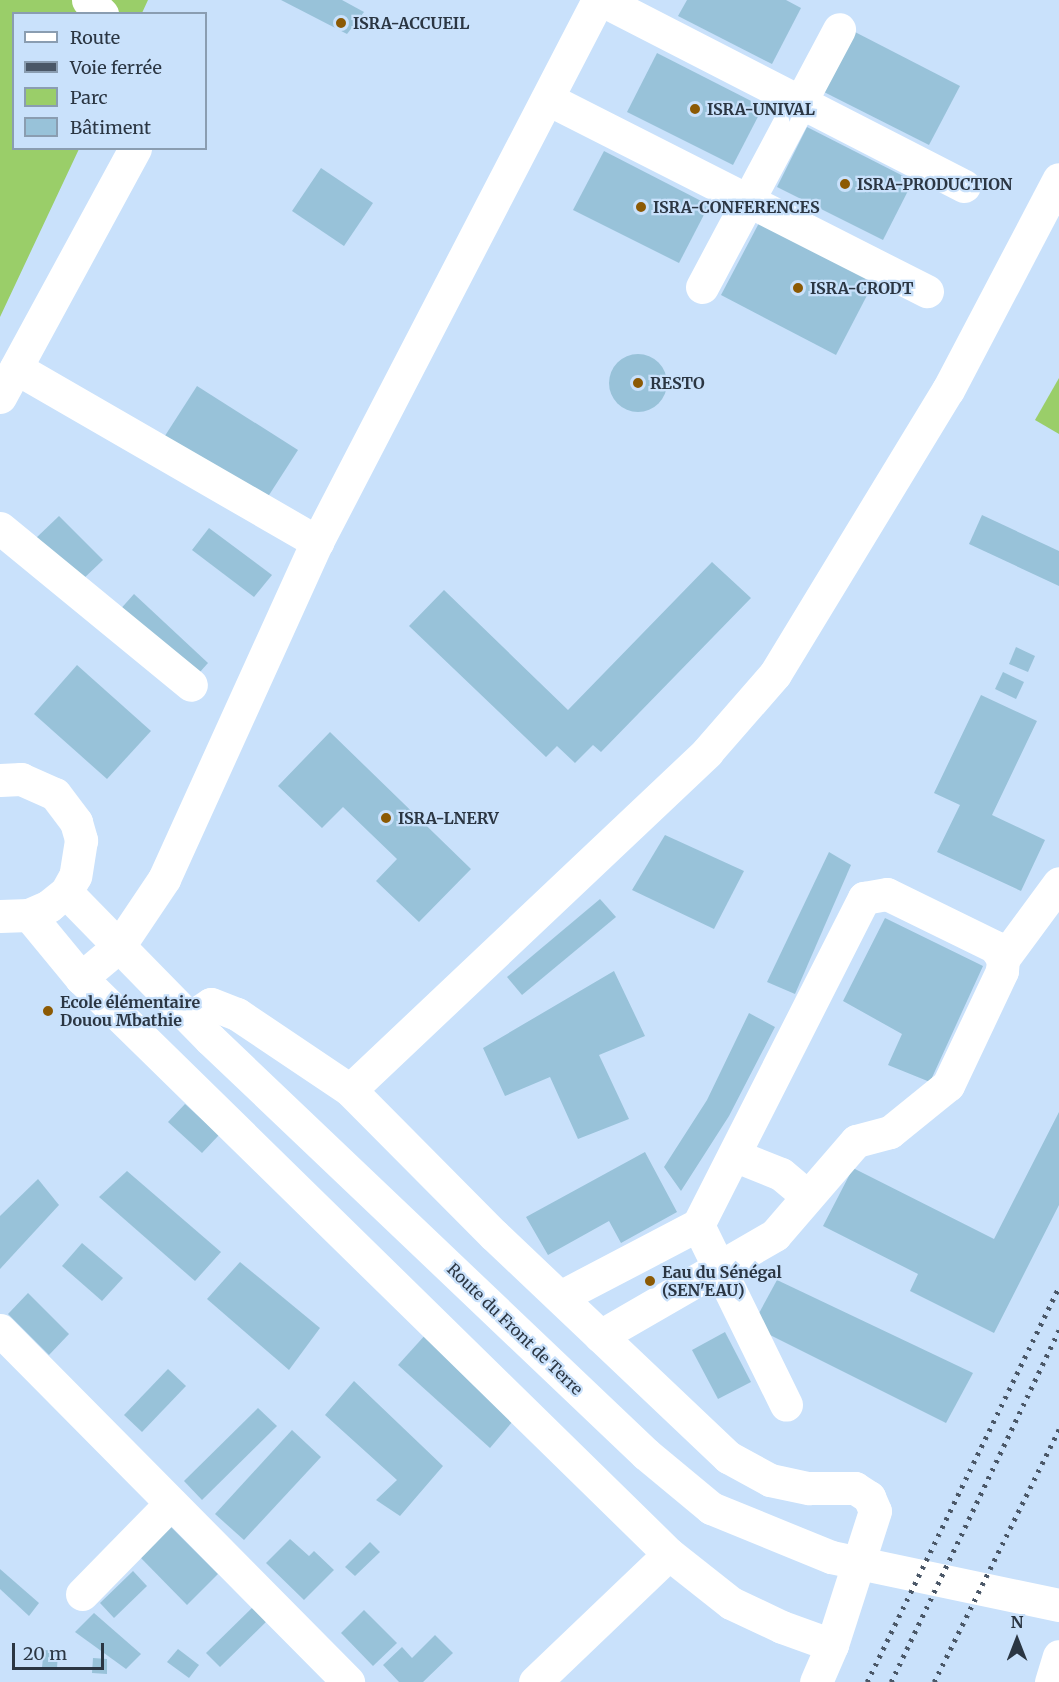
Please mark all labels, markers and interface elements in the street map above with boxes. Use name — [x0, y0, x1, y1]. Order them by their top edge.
legend — [12, 12, 207, 150]
place label: ISRA-ACCUEIL — [353, 13, 469, 33]
marker: ISRA-ACCUEIL — [334, 16, 348, 30]
text: Route — [70, 26, 120, 49]
text: Voie ferrée — [70, 56, 162, 79]
text: Parc — [70, 86, 108, 109]
place label: ISRA-UNIVAL — [707, 99, 815, 119]
marker: ISRA-UNIVAL — [688, 102, 702, 116]
text: Bâtiment — [70, 116, 151, 139]
place label: ISRA-PRODUCTION — [857, 174, 1012, 194]
marker: ISRA-PRODUCTION — [838, 177, 852, 191]
place label: ISRA-CONFERENCES — [653, 197, 820, 217]
marker: ISRA-CONFERENCES — [634, 200, 648, 214]
place label: ISRA-CRODT — [810, 278, 913, 298]
marker: ISRA-CRODT — [791, 281, 805, 295]
place label: RESTO — [650, 373, 705, 393]
marker: RESTO — [631, 376, 645, 390]
place label: ISRA-LNERV — [398, 808, 499, 828]
marker: ISRA-LNERV — [379, 811, 393, 825]
place label: Ecole élémentaire Douou Mbathie — [60, 992, 200, 1030]
marker: Ecole élémentaire Douou Mbathie — [41, 1004, 55, 1018]
street label: Route du Front de Terre — [443, 1259, 587, 1399]
place label: Eau du Sénégal (SEN'EAU) — [662, 1262, 782, 1300]
marker: Eau du Sénégal (SEN'EAU) — [643, 1274, 657, 1288]
north arrow — [987, 1610, 1047, 1670]
text: N — [1011, 1612, 1023, 1632]
scale bar — [15, 1631, 106, 1669]
text: 20 m — [23, 1642, 67, 1665]

